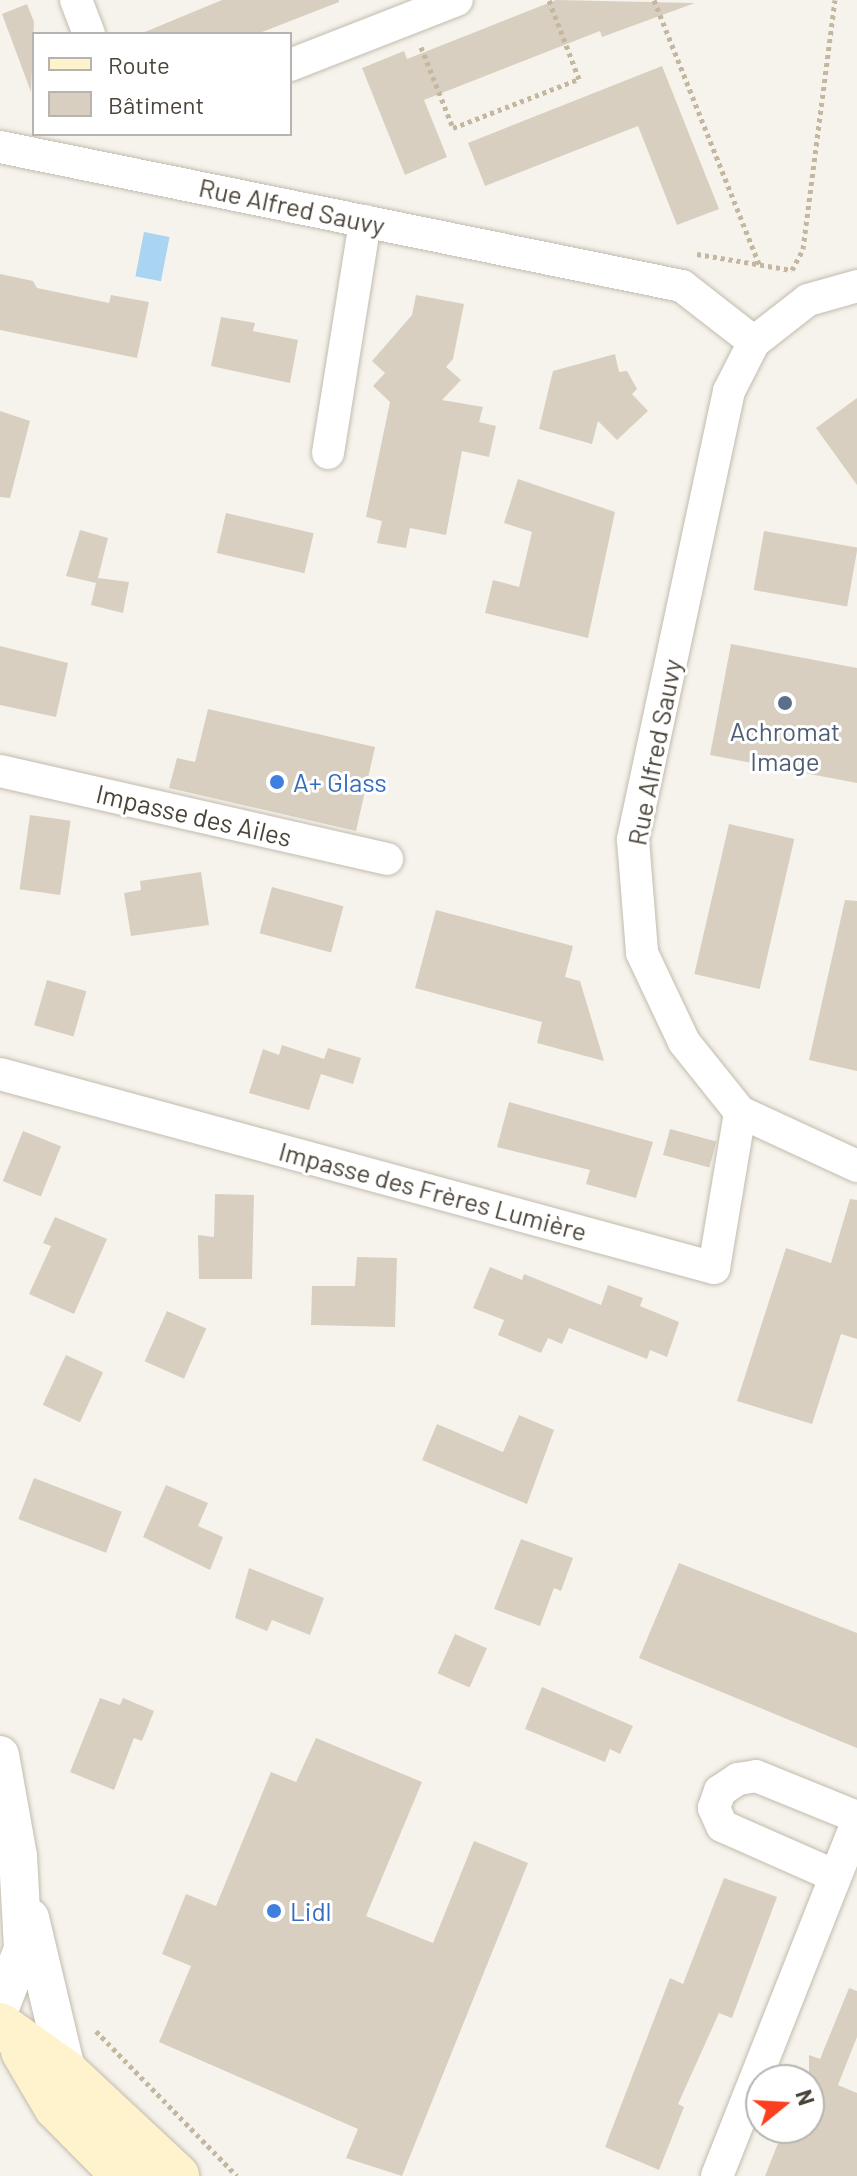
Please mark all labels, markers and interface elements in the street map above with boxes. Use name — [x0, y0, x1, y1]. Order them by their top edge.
legend — [32, 32, 292, 136]
text: Route — [108, 50, 170, 79]
text: Bâtiment — [108, 90, 204, 119]
street label: Rue Alfred Sauvy — [196, 171, 388, 241]
street label: Rue Alfred Sauvy — [621, 656, 687, 848]
marker: Achromat Image — [776, 694, 794, 712]
place label: Achromat Image — [730, 715, 840, 776]
place label: A+ Glass — [293, 766, 387, 798]
marker: A+ Glass — [268, 773, 286, 791]
street label: Impasse des Ailes — [93, 777, 295, 853]
street label: Impasse des Frères Lumière — [276, 1135, 590, 1247]
place label: Lidl — [290, 1895, 332, 1927]
marker: Lidl — [265, 1902, 283, 1920]
north arrow — [745, 2064, 825, 2144]
text: N — [791, 2086, 821, 2108]

